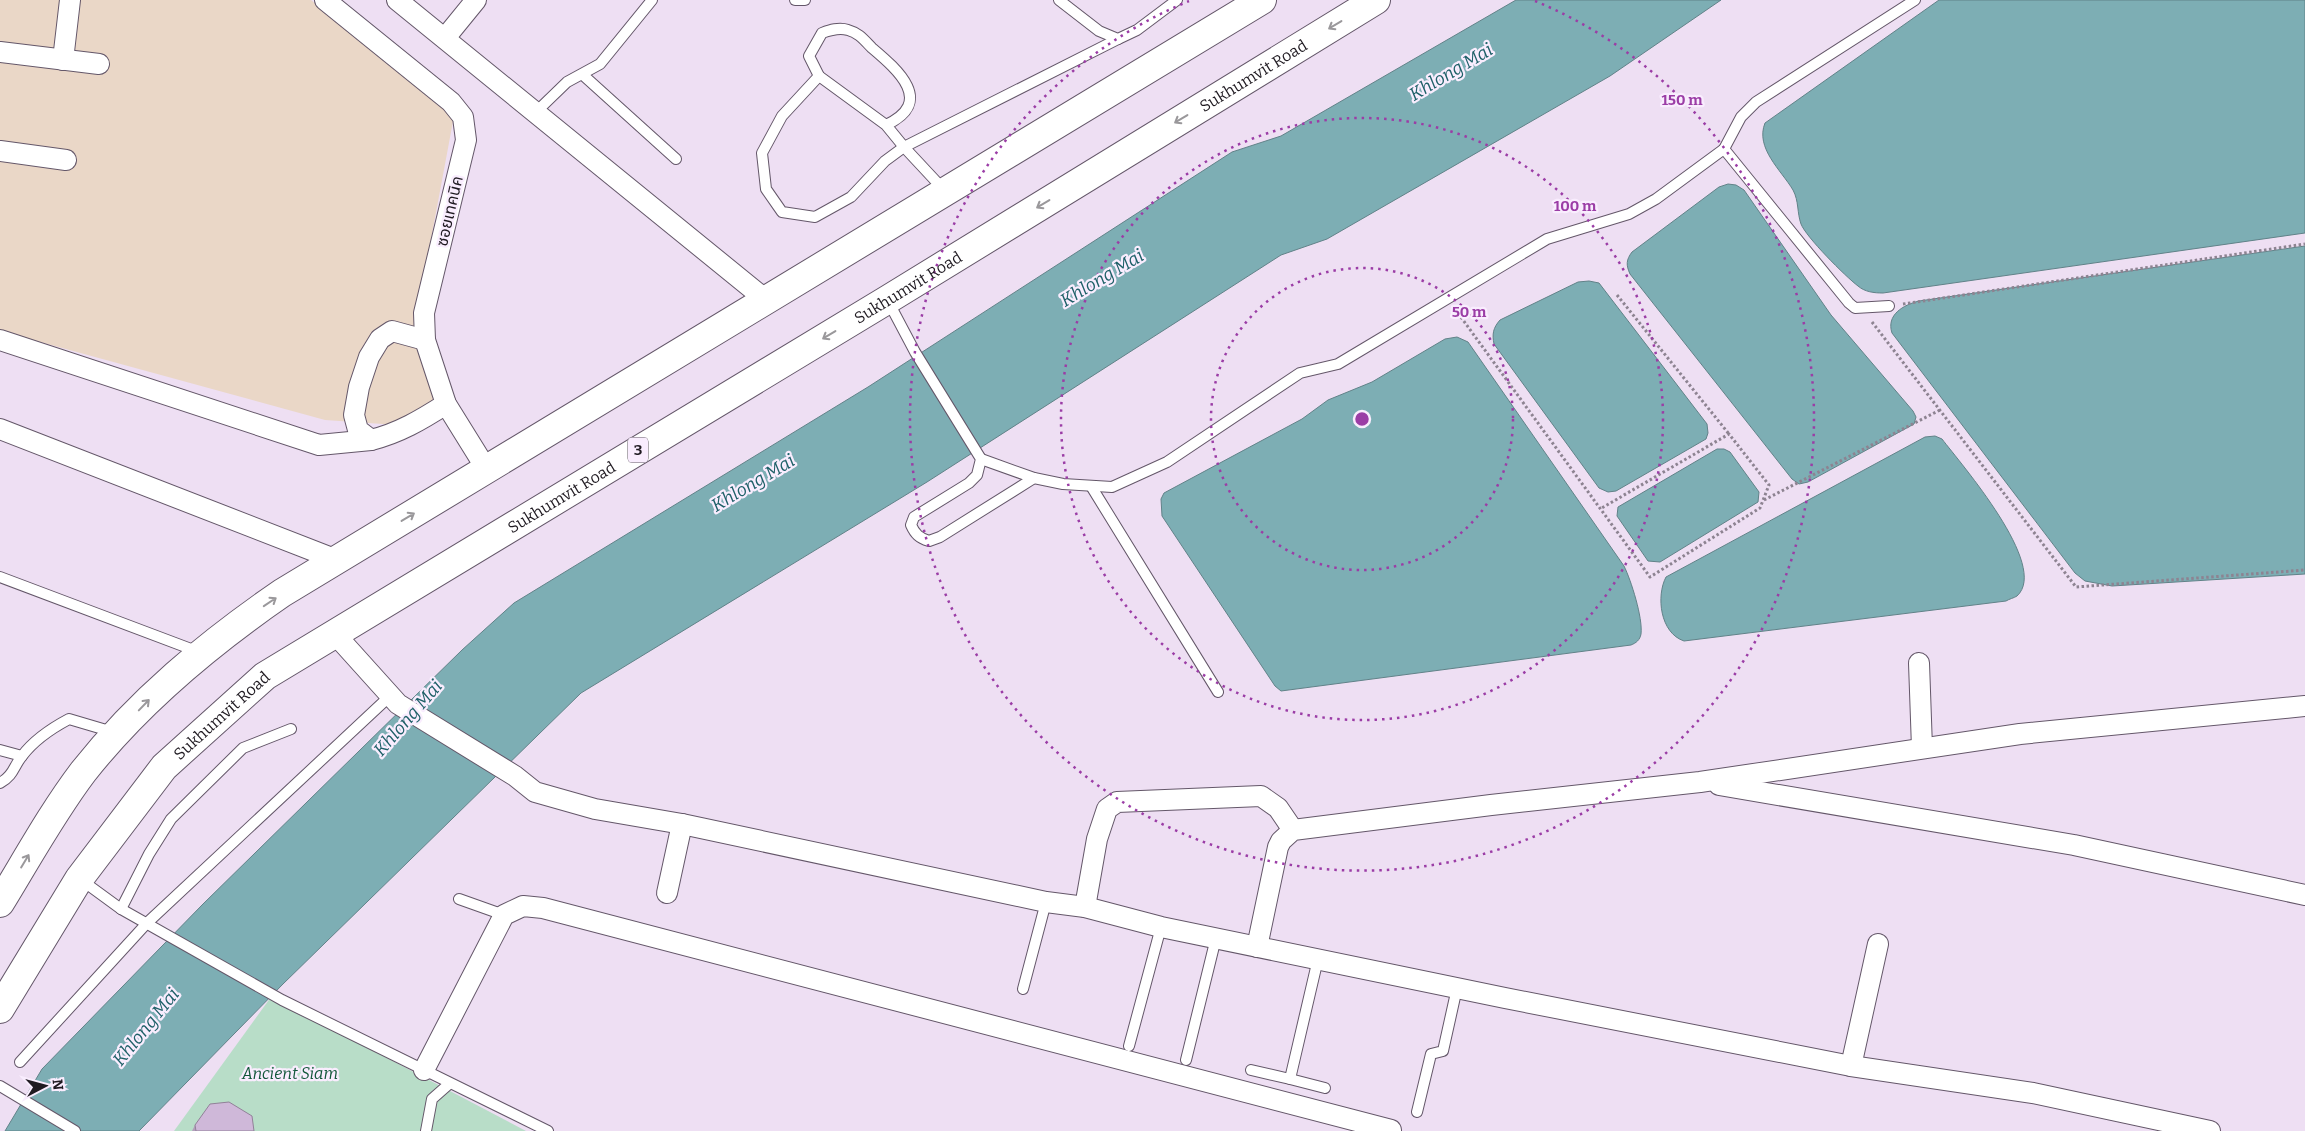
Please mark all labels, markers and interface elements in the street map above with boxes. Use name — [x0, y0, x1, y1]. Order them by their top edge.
one-way arrow — [1328, 21, 1342, 31]
street label: Sukhumvit Road — [1196, 35, 1311, 116]
water label: Khlong Mai — [1405, 38, 1497, 106]
text: 150 m — [1661, 91, 1703, 109]
one-way arrow — [1175, 115, 1189, 125]
street label: ซอยเทคนิค — [432, 174, 467, 248]
text: 100 m — [1554, 197, 1597, 215]
one-way arrow — [1036, 200, 1050, 210]
water label: Khlong Mai — [1056, 244, 1148, 312]
street label: Sukhumvit Road — [851, 247, 966, 328]
text: 50 m — [1452, 303, 1487, 321]
one-way arrow — [823, 330, 837, 340]
centre of rings — [1353, 410, 1371, 428]
road number: 3 — [628, 438, 648, 462]
water label: Khlong Mai — [707, 449, 799, 517]
street label: Sukhumvit Road — [504, 457, 619, 537]
one-way arrow — [401, 512, 415, 522]
one-way arrow — [262, 597, 276, 607]
street label: Sukhumvit Road — [170, 667, 274, 764]
water label: Khlong Mai — [369, 676, 447, 760]
one-way arrow — [138, 698, 150, 711]
one-way arrow — [21, 855, 31, 869]
water label: Khlong Mai — [108, 984, 184, 1070]
north arrow — [20, 1061, 70, 1111]
park label: Ancient Siam — [241, 1064, 338, 1083]
text: N — [48, 1078, 66, 1091]

